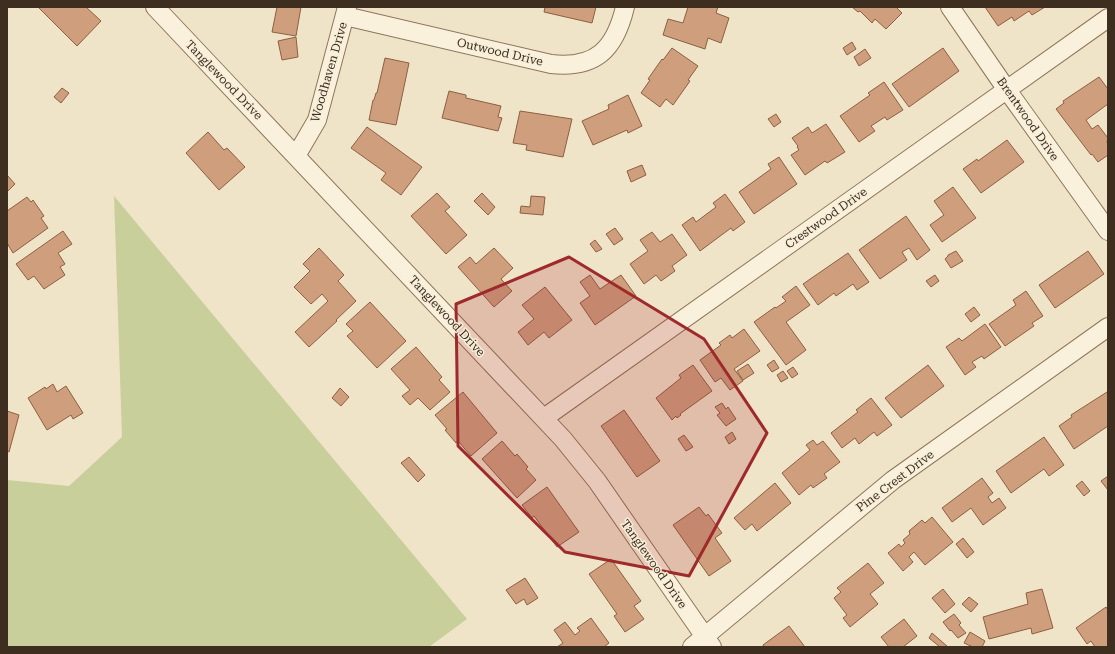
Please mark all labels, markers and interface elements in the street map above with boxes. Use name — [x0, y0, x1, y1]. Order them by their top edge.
street label: Woodhaven Drive — [308, 20, 350, 124]
street label: Outwood Drive — [456, 35, 545, 69]
street label: Tanglewood Drive — [183, 37, 266, 123]
street label: Brentwood Drive — [994, 75, 1062, 164]
street label: Crestwood Drive — [782, 184, 870, 252]
street label: Tanglewood Drive — [406, 273, 488, 359]
street label: Pine Crest Drive — [853, 447, 937, 515]
street label: Tanglewood Drive — [618, 517, 690, 611]

